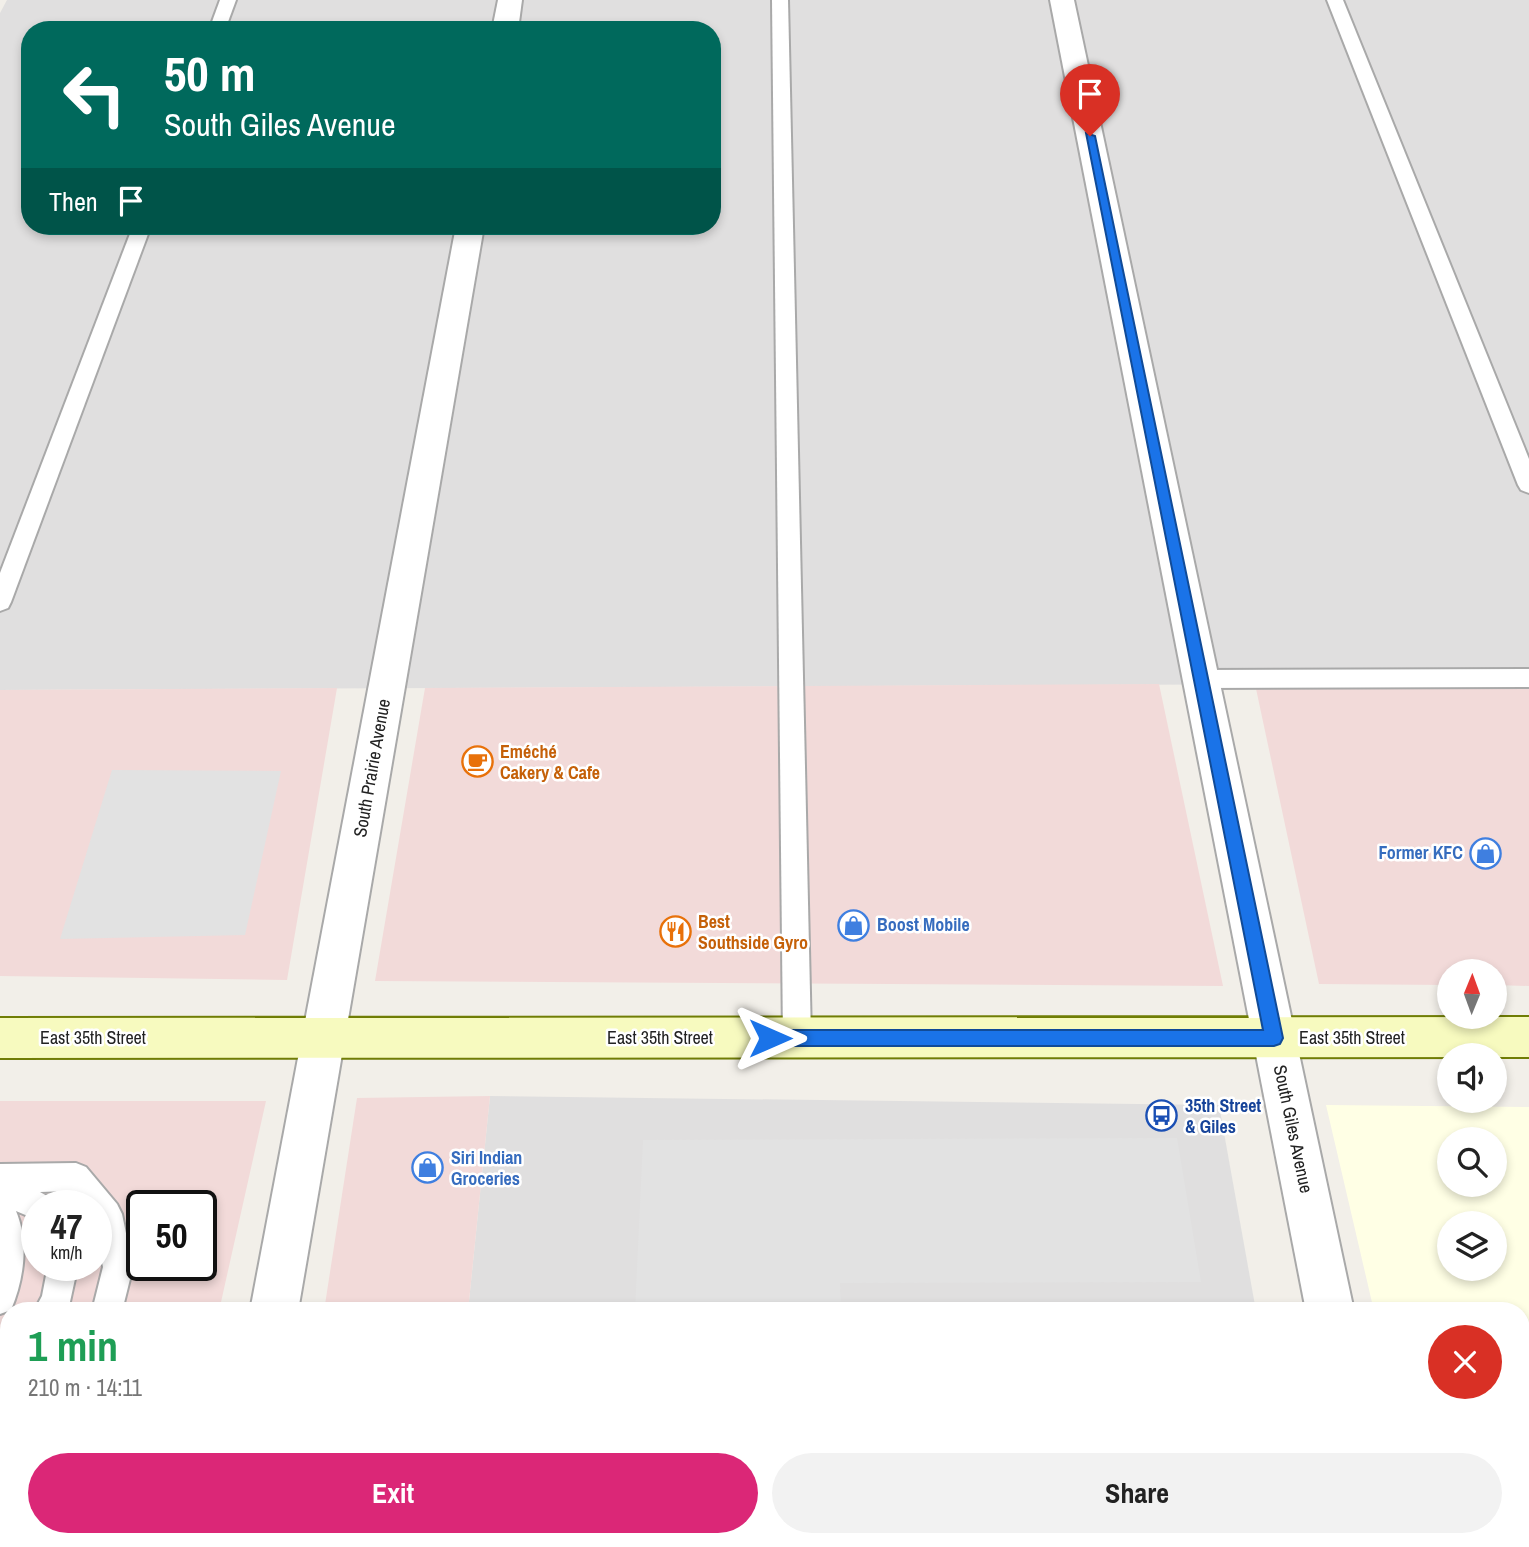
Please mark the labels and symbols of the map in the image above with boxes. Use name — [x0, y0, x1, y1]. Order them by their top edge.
pin — [1060, 64, 1120, 136]
street label: South Prairie Avenue — [347, 697, 396, 839]
place label: Eméché Cakery & Cafe — [500, 739, 600, 785]
cafe icon: Eméché Cakery & Cafe — [460, 745, 494, 779]
shop icon: Former KFC — [1469, 836, 1503, 870]
place label: Former KFC — [1378, 840, 1463, 865]
shop icon: Boost Mobile — [837, 908, 871, 942]
place label: Best Southside Gyro — [698, 909, 808, 955]
place label: Boost Mobile — [877, 912, 970, 937]
restaurant icon: Best Southside Gyro — [658, 915, 692, 949]
north arrow — [1437, 959, 1507, 1029]
position arrow — [733, 1001, 807, 1075]
street label: East 35th Street — [40, 1025, 146, 1050]
street label: East 35th Street — [607, 1025, 713, 1050]
street label: East 35th Street — [1299, 1025, 1405, 1050]
street label: South Giles Avenue — [1268, 1063, 1319, 1195]
place label: 35th Street & Giles — [1185, 1093, 1261, 1139]
bus stop icon: 35th Street & Giles — [1145, 1099, 1179, 1133]
place label: Siri Indian Groceries — [451, 1145, 522, 1191]
shop icon: Siri Indian Groceries — [411, 1151, 445, 1185]
speed limit sign: 50 — [126, 1190, 217, 1281]

